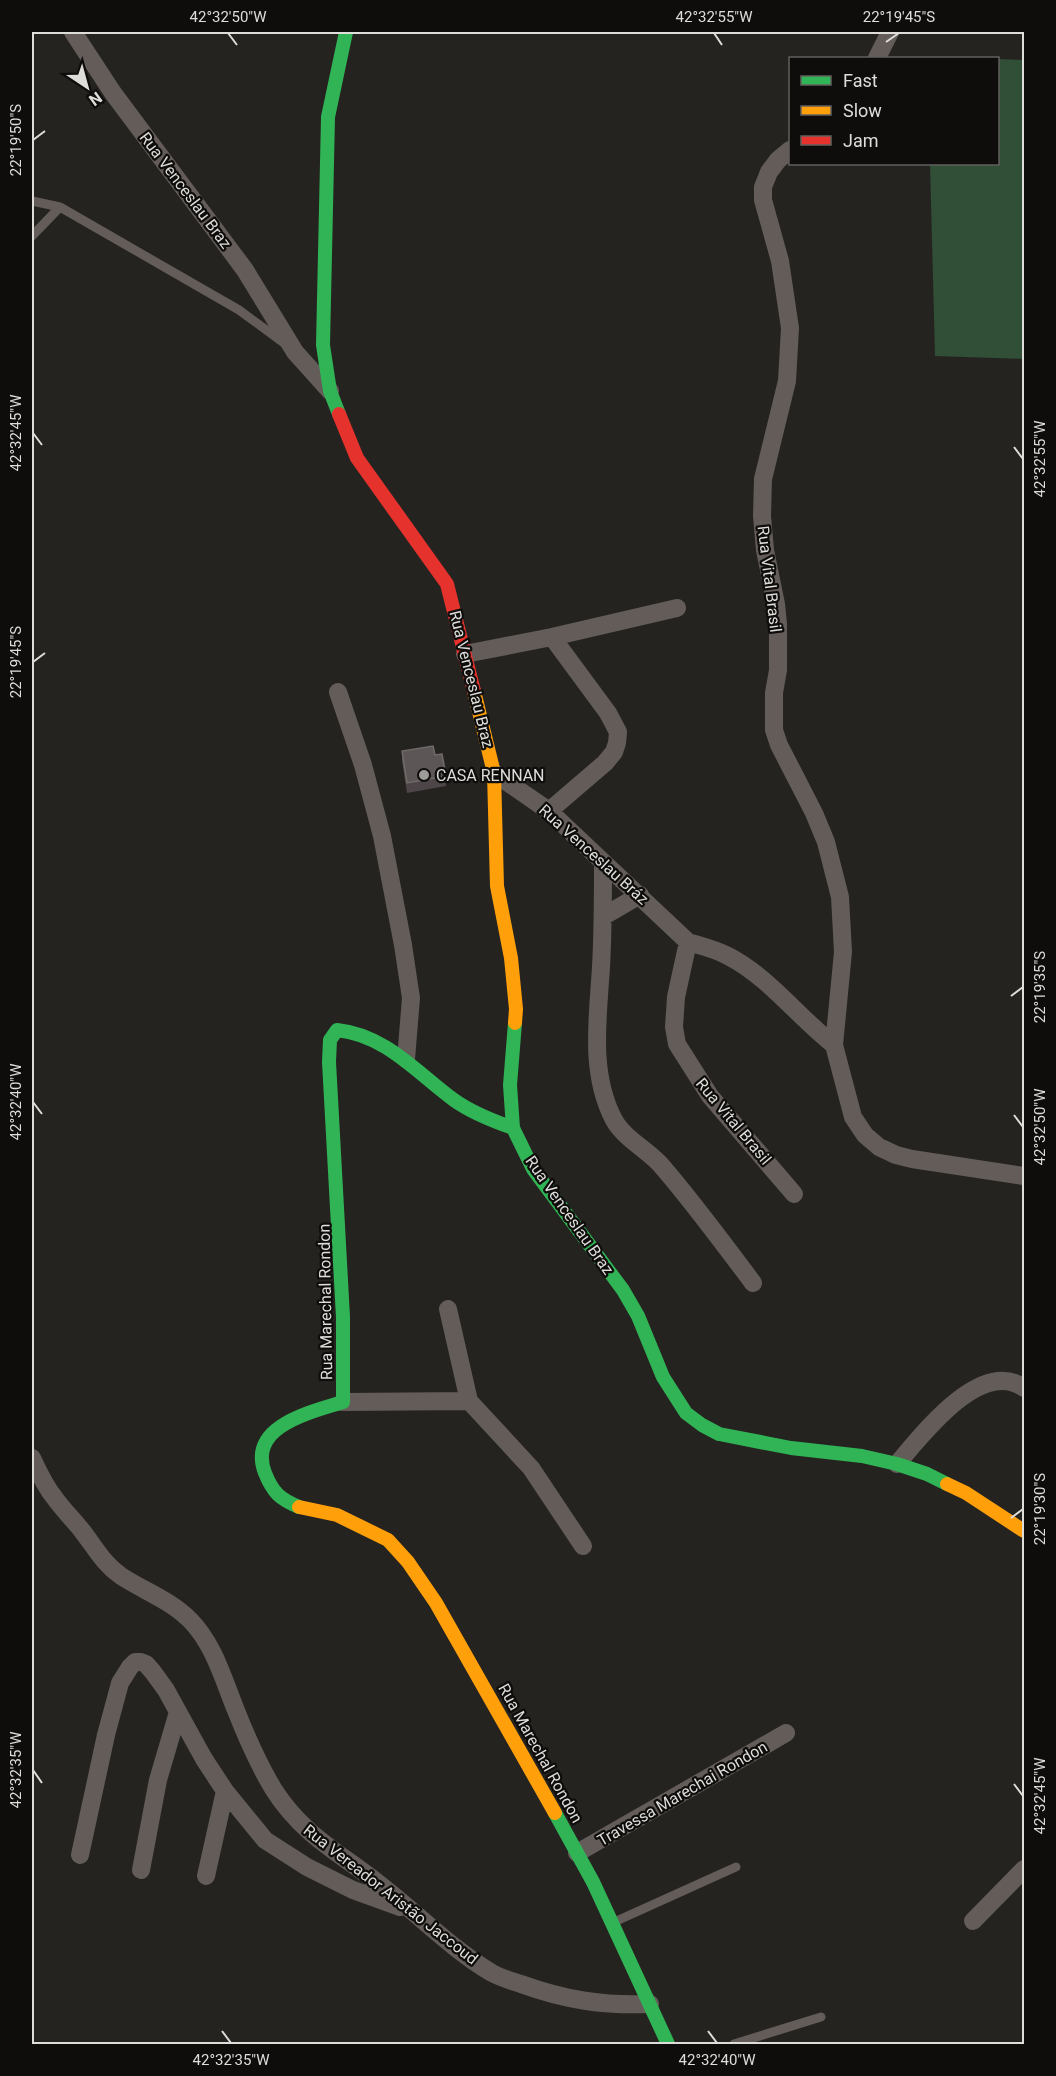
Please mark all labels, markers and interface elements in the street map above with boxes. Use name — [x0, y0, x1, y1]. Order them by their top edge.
text: 42°32'50"W — [190, 8, 266, 26]
text: 42°32'55"W — [676, 8, 752, 26]
text: 22°19'45"S — [863, 8, 935, 26]
north arrow — [57, 57, 117, 117]
legend — [789, 57, 999, 165]
text: Fast — [843, 70, 878, 91]
text: N — [85, 88, 106, 110]
text: Slow — [843, 100, 882, 121]
text: 22°19'50"S — [7, 104, 25, 176]
street label: Rua Venceslau Braz — [136, 128, 236, 252]
text: Jam — [843, 130, 879, 151]
text: 42°32'45"W — [7, 395, 25, 471]
text: 42°32'55"W — [1031, 421, 1049, 497]
street label: Rua Vital Brasil — [754, 525, 785, 633]
street label: Rua Venceslau Braz — [445, 609, 498, 750]
text: 22°19'45"S — [7, 626, 25, 698]
place label: CASA RENNAN — [436, 766, 545, 785]
marker: CASA RENNAN — [417, 768, 431, 782]
street label: Rua Venceslau Bráz — [535, 800, 652, 909]
text: 22°19'35"S — [1031, 951, 1049, 1023]
text: 42°32'40"W — [7, 1064, 25, 1140]
street label: Rua Vital Brasil — [692, 1074, 775, 1168]
text: 42°32'50"W — [1031, 1089, 1049, 1165]
street label: Rua Venceslau Braz — [521, 1152, 618, 1278]
street label: Rua Marechal Rondon — [315, 1224, 336, 1380]
text: 22°19'30"S — [1031, 1473, 1049, 1545]
street label: Rua Marechal Rondon — [494, 1680, 587, 1826]
text: 42°32'35"W — [7, 1732, 25, 1808]
street label: Travessa Marechai Rondon — [594, 1737, 771, 1850]
text: 42°32'45"W — [1031, 1758, 1049, 1834]
street label: Rua Vereador Aristão Jaccoud — [300, 1820, 482, 1968]
text: 42°32'35"W — [193, 2051, 269, 2069]
text: 42°32'40"W — [679, 2051, 755, 2069]

